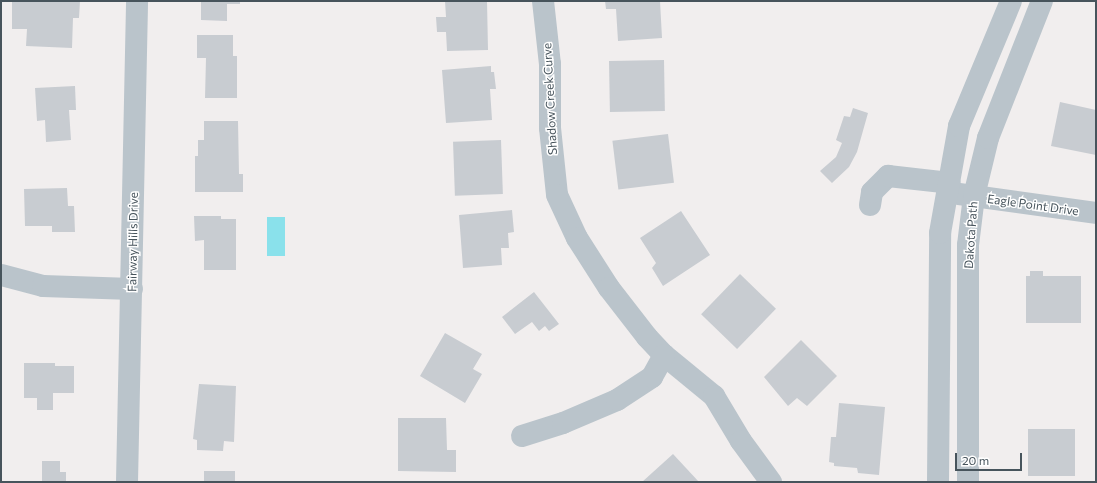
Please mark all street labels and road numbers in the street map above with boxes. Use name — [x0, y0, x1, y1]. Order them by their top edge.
street label: Shadow Creek Curve — [540, 43, 560, 155]
street label: Eagle Point Drive — [986, 191, 1080, 219]
street label: Fairway Hills Drive — [125, 192, 141, 292]
street label: Dakota Path — [961, 201, 981, 269]

